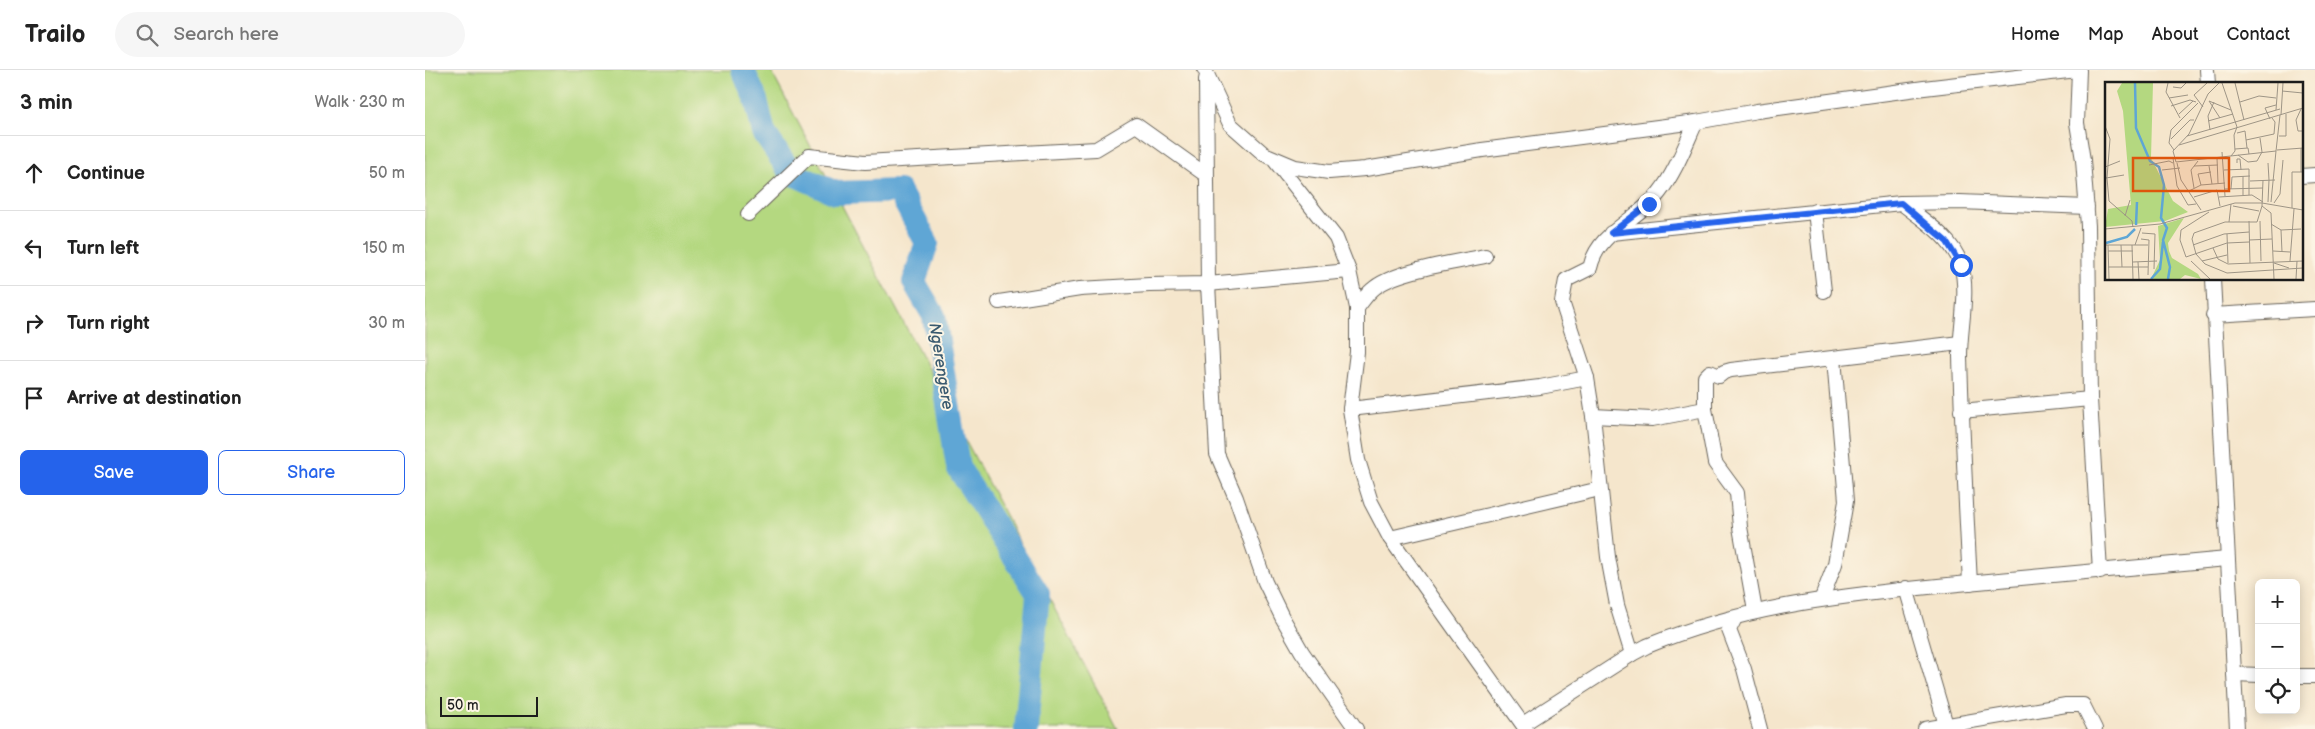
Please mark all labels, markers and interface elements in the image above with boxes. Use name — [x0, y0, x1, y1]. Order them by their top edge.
search box — [115, 12, 465, 57]
text: Trailo — [25, 20, 85, 49]
icon: search — [133, 21, 161, 49]
text: Search here — [173, 23, 279, 46]
text: Home — [2011, 24, 2060, 45]
text: Map — [2088, 24, 2124, 45]
text: About — [2152, 24, 2199, 45]
text: Contact — [2227, 24, 2290, 45]
inset map — [2105, 82, 2303, 280]
text: 3 min — [20, 90, 73, 115]
text: Walk · 230 m — [315, 93, 405, 112]
icon: ahead — [20, 159, 48, 187]
text: Continue — [67, 162, 145, 185]
text: 50 m — [369, 164, 405, 183]
route end — [1638, 193, 1661, 216]
icon: left — [20, 234, 48, 262]
text: Turn left — [67, 237, 139, 260]
text: 150 m — [363, 239, 405, 258]
route start — [1950, 254, 1973, 277]
icon: right — [20, 309, 48, 337]
text: Turn right — [67, 312, 150, 335]
text: 30 m — [368, 314, 405, 333]
water label: Ngerengere — [924, 321, 957, 411]
icon: arrive — [20, 384, 48, 412]
text: Arrive at destination — [67, 387, 242, 410]
button: Save — [20, 450, 208, 495]
button: Share — [218, 450, 405, 495]
map controls — [2255, 579, 2300, 714]
button: + — [2255, 579, 2300, 624]
button: − — [2255, 624, 2300, 669]
button: locate — [2255, 669, 2300, 714]
scale bar — [440, 694, 537, 717]
text: 50 m — [447, 697, 479, 714]

